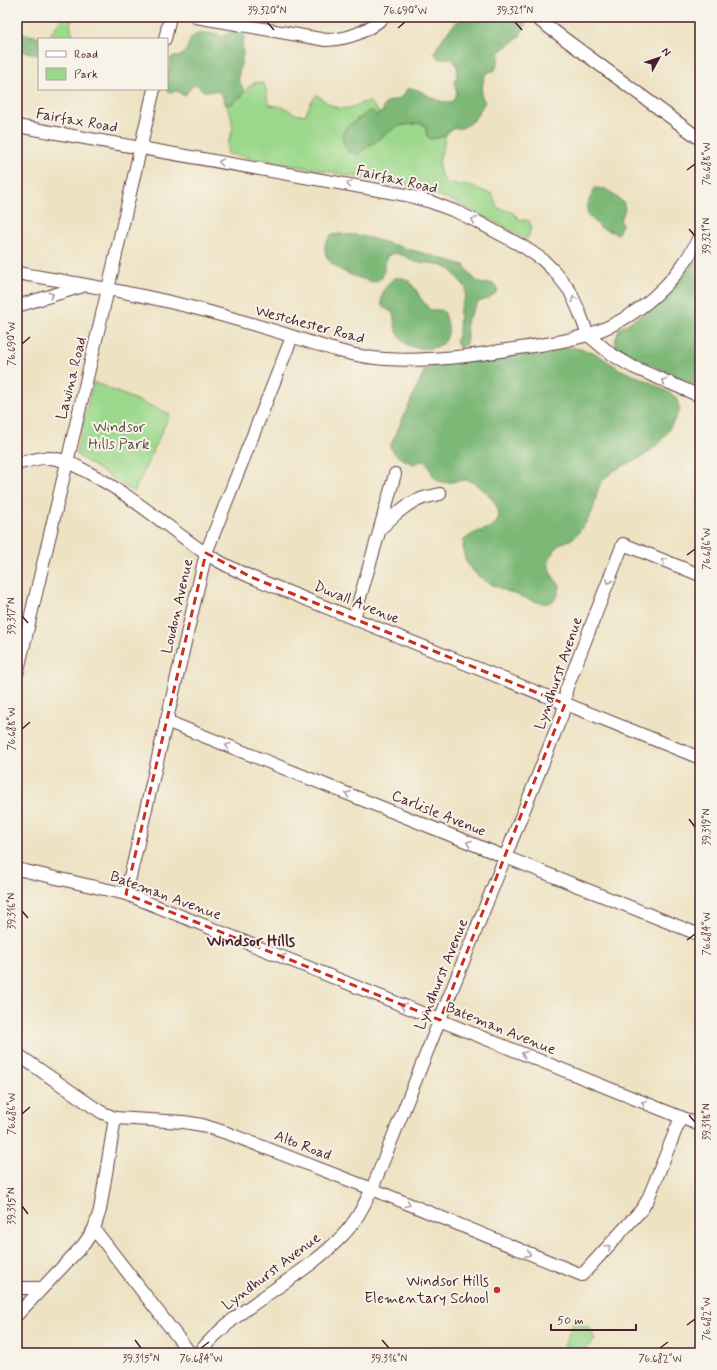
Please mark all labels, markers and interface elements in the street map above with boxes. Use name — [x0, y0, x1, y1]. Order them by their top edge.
text: 39.320°N — [248, 4, 287, 18]
text: 76.690°W — [383, 4, 427, 18]
text: 39.321°N — [497, 4, 534, 18]
legend — [38, 38, 168, 90]
north arrow — [639, 38, 679, 78]
text: N — [658, 45, 674, 60]
text: Road — [74, 47, 98, 63]
text: Park — [74, 67, 98, 83]
street label: Fairfax Road — [34, 104, 119, 138]
text: 76.688°W — [700, 143, 714, 185]
one-way arrow — [218, 158, 224, 166]
street label: Fairfax Road — [354, 161, 439, 199]
one-way arrow — [346, 181, 352, 189]
one-way arrow — [470, 217, 478, 225]
text: 39.321°N — [700, 217, 714, 254]
one-way arrow — [47, 292, 54, 300]
one-way arrow — [570, 295, 578, 302]
street label: Westchester Road — [253, 301, 367, 349]
text: 76.690°W — [5, 322, 19, 366]
street label: Lawina Road — [52, 335, 92, 422]
one-way arrow — [660, 378, 668, 386]
park label: Windsor Hills Park — [88, 418, 150, 455]
text: 76.686°W — [700, 528, 714, 570]
street label: Loudon Avenue — [157, 557, 199, 656]
one-way arrow — [660, 557, 667, 565]
street label: Duvall Avenue — [311, 577, 403, 629]
one-way arrow — [605, 577, 613, 584]
text: 39.317°N — [5, 597, 19, 635]
street label: Lyndhurst Avenue — [530, 614, 588, 733]
text: 76.688°W — [5, 708, 19, 750]
one-way arrow — [224, 742, 231, 750]
street label: Carlisle Avenue — [388, 786, 489, 842]
one-way arrow — [345, 791, 352, 799]
text: 39.319°N — [700, 808, 714, 845]
one-way arrow — [465, 839, 472, 847]
street label: Bateman Avenue — [107, 866, 224, 925]
text: 39.316°N — [5, 892, 19, 929]
text: 76.684°W — [700, 913, 714, 955]
street label: Lyndhurst Avenue — [410, 916, 473, 1033]
district label: Windsor Hills — [206, 931, 296, 952]
one-way arrow — [279, 954, 287, 962]
street label: Bateman Avenue — [442, 998, 559, 1060]
one-way arrow — [400, 1002, 407, 1010]
one-way arrow — [520, 1051, 527, 1059]
text: 76.686°W — [5, 1093, 19, 1135]
one-way arrow — [641, 1099, 648, 1107]
text: 39.318°N — [700, 1103, 714, 1141]
street label: Alto Road — [271, 1126, 334, 1166]
text: 39.315°N — [5, 1187, 19, 1225]
one-way arrow — [404, 1199, 412, 1207]
street label: Lyndhurst Avenue — [218, 1228, 325, 1315]
one-way arrow — [603, 1244, 610, 1251]
one-way arrow — [525, 1249, 532, 1257]
place label: Windsor Hills Elementary School — [364, 1272, 489, 1309]
marker: Windsor Hills Elementary School — [492, 1285, 502, 1295]
text: 76.682°W — [700, 1298, 714, 1340]
scale bar — [551, 1306, 636, 1332]
text: 50 m — [557, 1313, 584, 1329]
text: 39.315°N — [122, 1352, 160, 1366]
text: 76.684°W — [180, 1352, 222, 1366]
text: 39.316°N — [371, 1352, 408, 1366]
text: 76.682°W — [639, 1352, 681, 1366]

